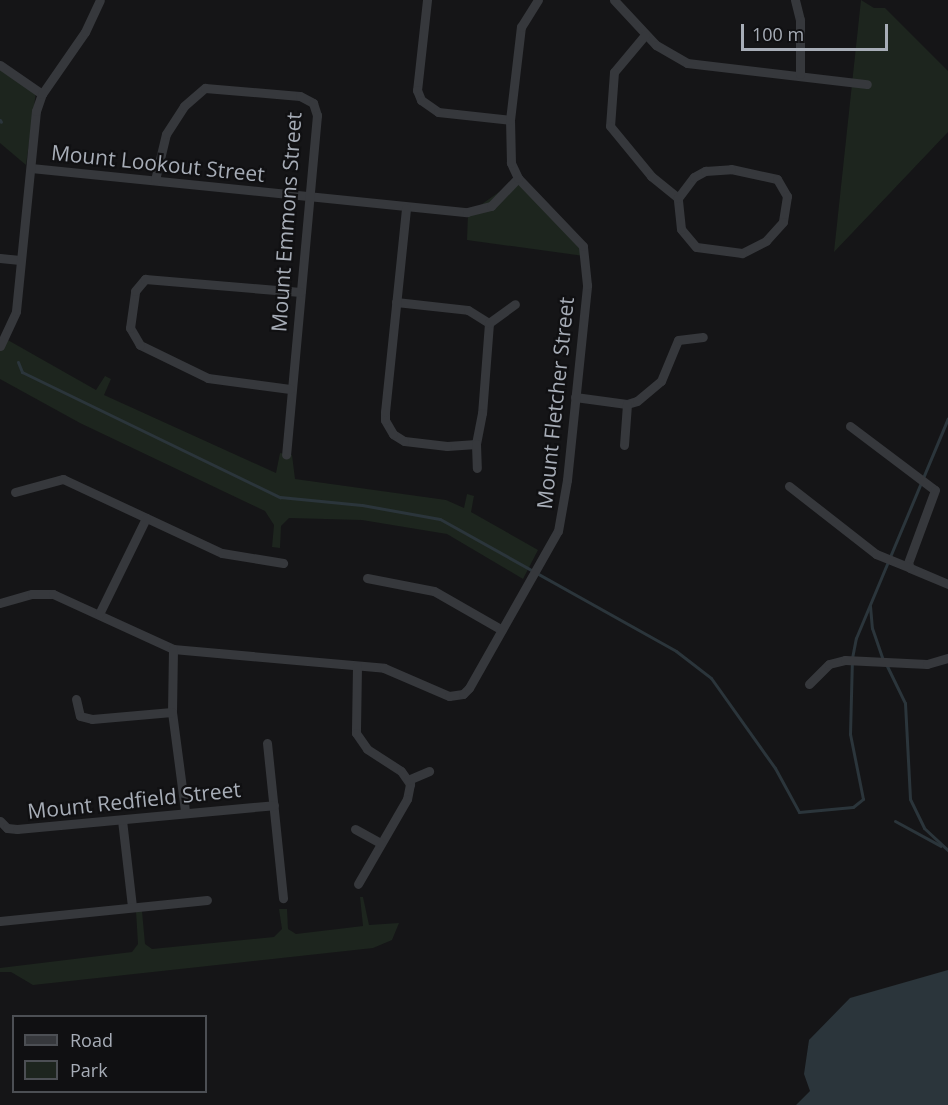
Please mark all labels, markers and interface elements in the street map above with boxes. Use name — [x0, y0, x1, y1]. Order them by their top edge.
scale bar — [744, 12, 891, 50]
text: 100 m — [752, 22, 804, 46]
street label: Mount Emmons Street — [266, 111, 306, 333]
street label: Mount Lookout Street — [50, 139, 266, 187]
street label: Mount Fletcher Street — [531, 296, 579, 510]
street label: Mount Redfield Street — [26, 776, 242, 824]
legend — [12, 1015, 207, 1093]
text: Road — [70, 1028, 113, 1052]
text: Park — [70, 1058, 108, 1082]

